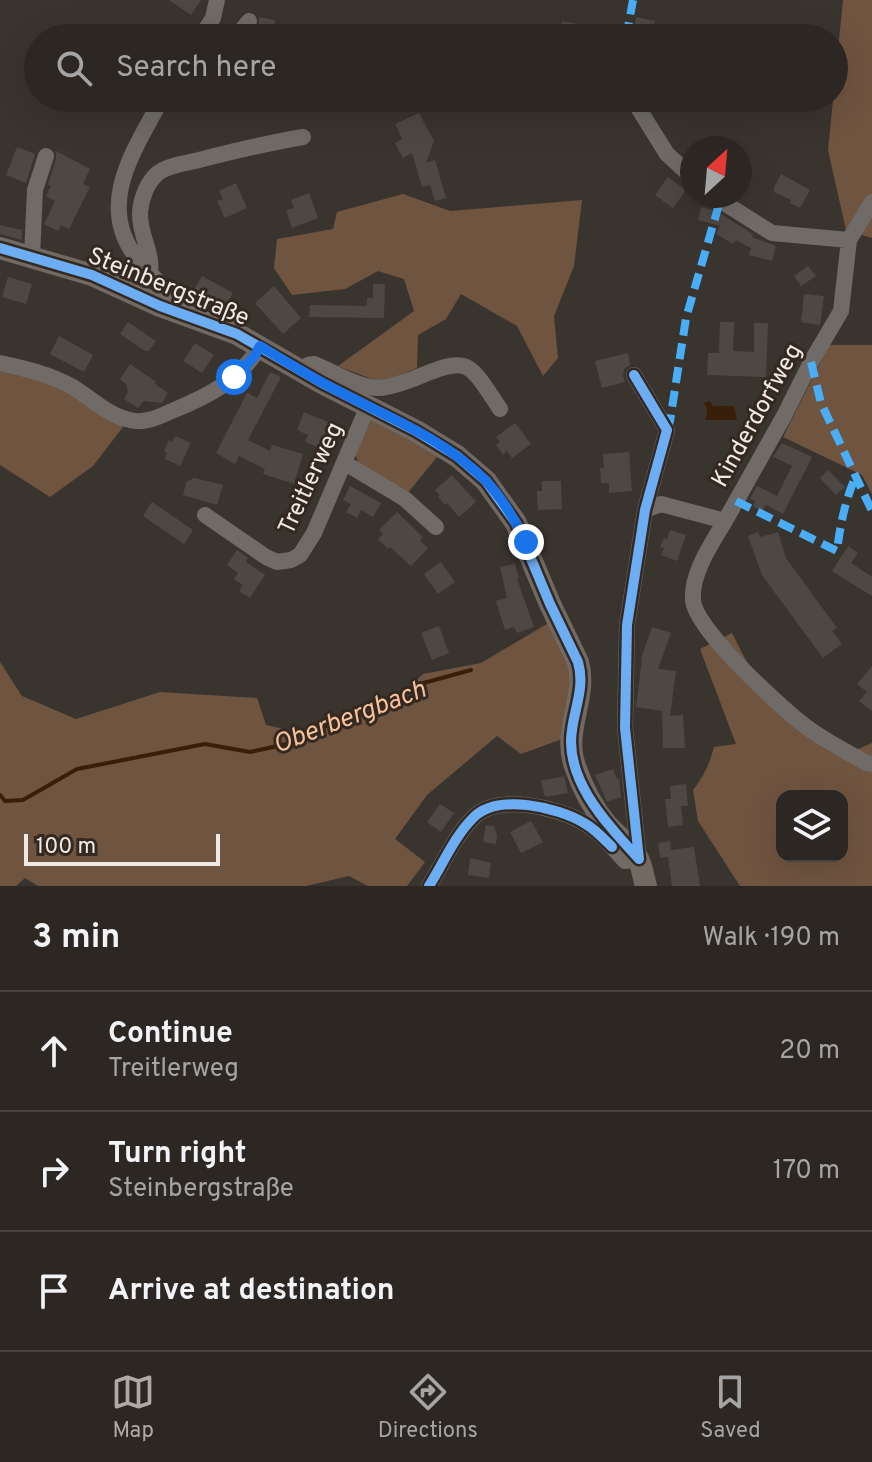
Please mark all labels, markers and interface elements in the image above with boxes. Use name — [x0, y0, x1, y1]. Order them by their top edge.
search box — [24, 24, 848, 112]
icon: search — [52, 46, 96, 90]
text: Search here — [116, 50, 276, 87]
north arrow — [680, 136, 752, 208]
street label: Steinbergstraße — [83, 242, 253, 334]
street label: Kinderdorfweg — [706, 339, 810, 493]
route start — [216, 359, 252, 395]
street label: Treitlerweg — [273, 418, 351, 540]
route end — [508, 524, 544, 560]
water label: Oberbergbach — [269, 674, 431, 763]
map controls — [776, 790, 848, 862]
button: layers — [776, 790, 848, 862]
scale bar — [24, 830, 220, 866]
text: 100 m — [36, 834, 96, 861]
text: 3 min — [32, 917, 120, 960]
text: Walk · 190 m — [702, 922, 840, 955]
text: Continue — [108, 1016, 233, 1053]
icon: ahead — [32, 1029, 76, 1073]
text: 20 m — [779, 1035, 840, 1068]
text: Treitlerweg — [108, 1053, 239, 1086]
text: Turn right — [108, 1136, 246, 1173]
icon: right — [32, 1149, 76, 1193]
text: 170 m — [773, 1155, 840, 1188]
text: Steinbergstraße — [108, 1173, 294, 1206]
icon: arrive — [32, 1269, 76, 1313]
text: Arrive at destination — [108, 1273, 394, 1310]
tab: Map — [111, 1370, 155, 1445]
tab: Directions — [378, 1370, 478, 1445]
tab: Saved — [700, 1370, 761, 1445]

